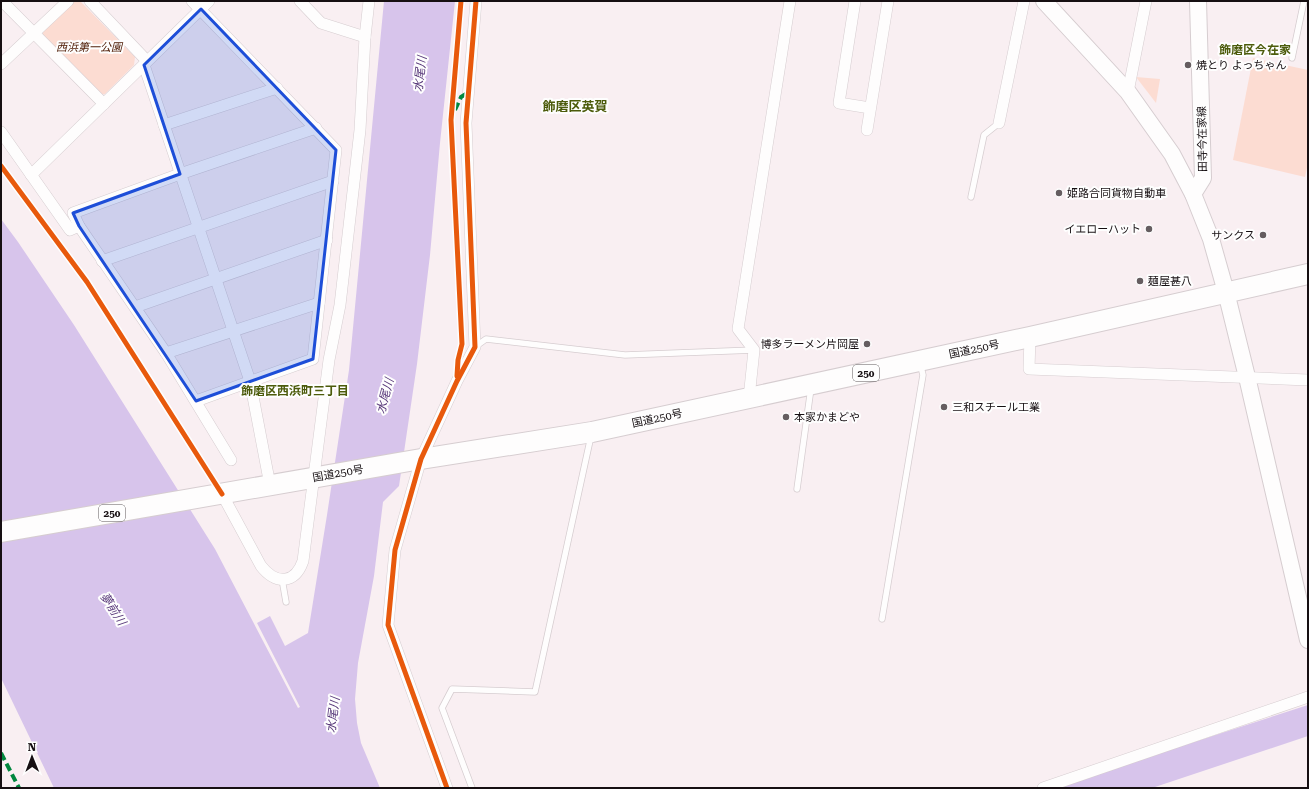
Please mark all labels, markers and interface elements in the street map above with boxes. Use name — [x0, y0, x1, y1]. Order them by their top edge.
park label: 西浜第一公園 — [56, 41, 124, 54]
district label: 飾磨区今在家 — [1219, 43, 1291, 57]
water label: 水尾川 — [411, 53, 429, 93]
place label: 焼とり よっちゃん — [1196, 59, 1286, 72]
marker: 焼とり よっちゃん — [1183, 60, 1193, 70]
district label: 飾磨区英賀 — [542, 99, 608, 114]
street label: 田寺今在家線 — [1195, 106, 1210, 172]
place label: 姫路合同貨物自動車 — [1067, 187, 1166, 200]
marker: 姫路合同貨物自動車 — [1054, 188, 1064, 198]
place label: イエローハット — [1064, 223, 1141, 236]
marker: イエローハット — [1144, 224, 1154, 234]
place label: サンクス — [1211, 229, 1255, 242]
marker: サンクス — [1258, 230, 1268, 240]
place label: 麺屋甚八 — [1148, 275, 1192, 288]
marker: 麺屋甚八 — [1135, 276, 1145, 286]
place label: 博多ラーメン片岡屋 — [760, 338, 859, 351]
street label: 国道250号 — [948, 338, 1001, 361]
marker: 博多ラーメン片岡屋 — [862, 339, 872, 349]
road number: 250 — [853, 365, 879, 381]
water label: 水尾川 — [374, 375, 397, 415]
district label: 飾磨区西浜町三丁目 — [241, 384, 349, 398]
place label: 三和スチール工業 — [952, 401, 1040, 414]
marker: 三和スチール工業 — [939, 402, 949, 412]
street label: 国道250号 — [631, 407, 684, 430]
place label: 本家かまどや — [794, 411, 860, 424]
marker: 本家かまどや — [781, 412, 791, 422]
street label: 国道250号 — [312, 463, 365, 484]
road number: 250 — [99, 505, 125, 521]
water label: 夢前川 — [97, 590, 130, 630]
water label: 水尾川 — [324, 694, 342, 734]
north arrow — [12, 737, 52, 777]
text: N — [27, 741, 37, 754]

